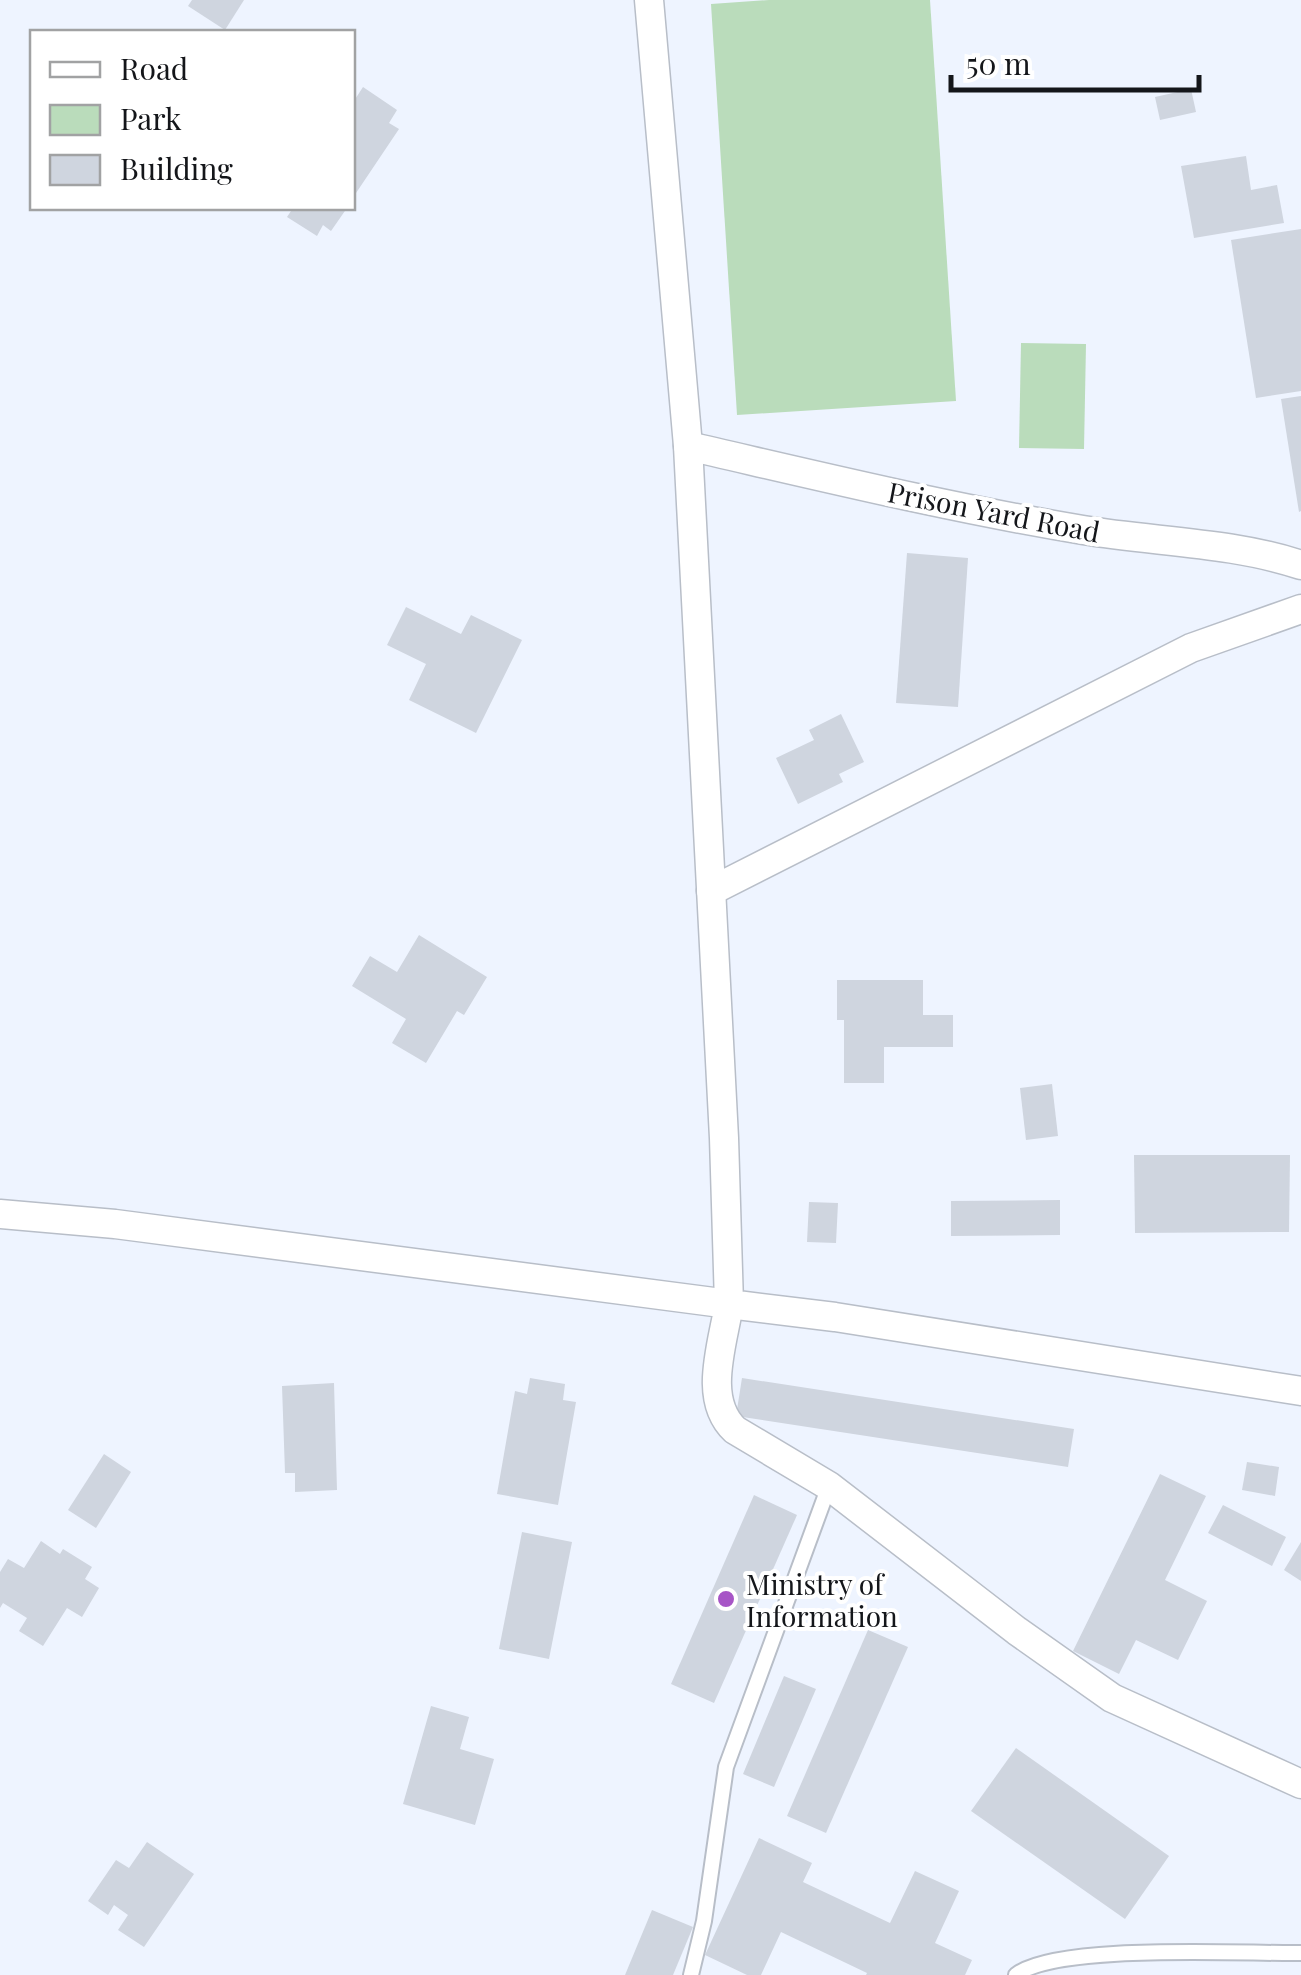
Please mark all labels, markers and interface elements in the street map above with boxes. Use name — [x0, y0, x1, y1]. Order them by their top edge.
legend — [30, 30, 355, 210]
scale bar — [951, 30, 1198, 92]
text: 50 m — [966, 43, 1031, 83]
text: Road — [120, 48, 188, 88]
text: Park — [120, 98, 182, 138]
text: Building — [120, 148, 233, 188]
street label: Prison Yard Road — [885, 472, 1103, 550]
place label: Ministry of Information — [746, 1565, 898, 1634]
marker: Ministry of Information — [715, 1588, 737, 1610]

